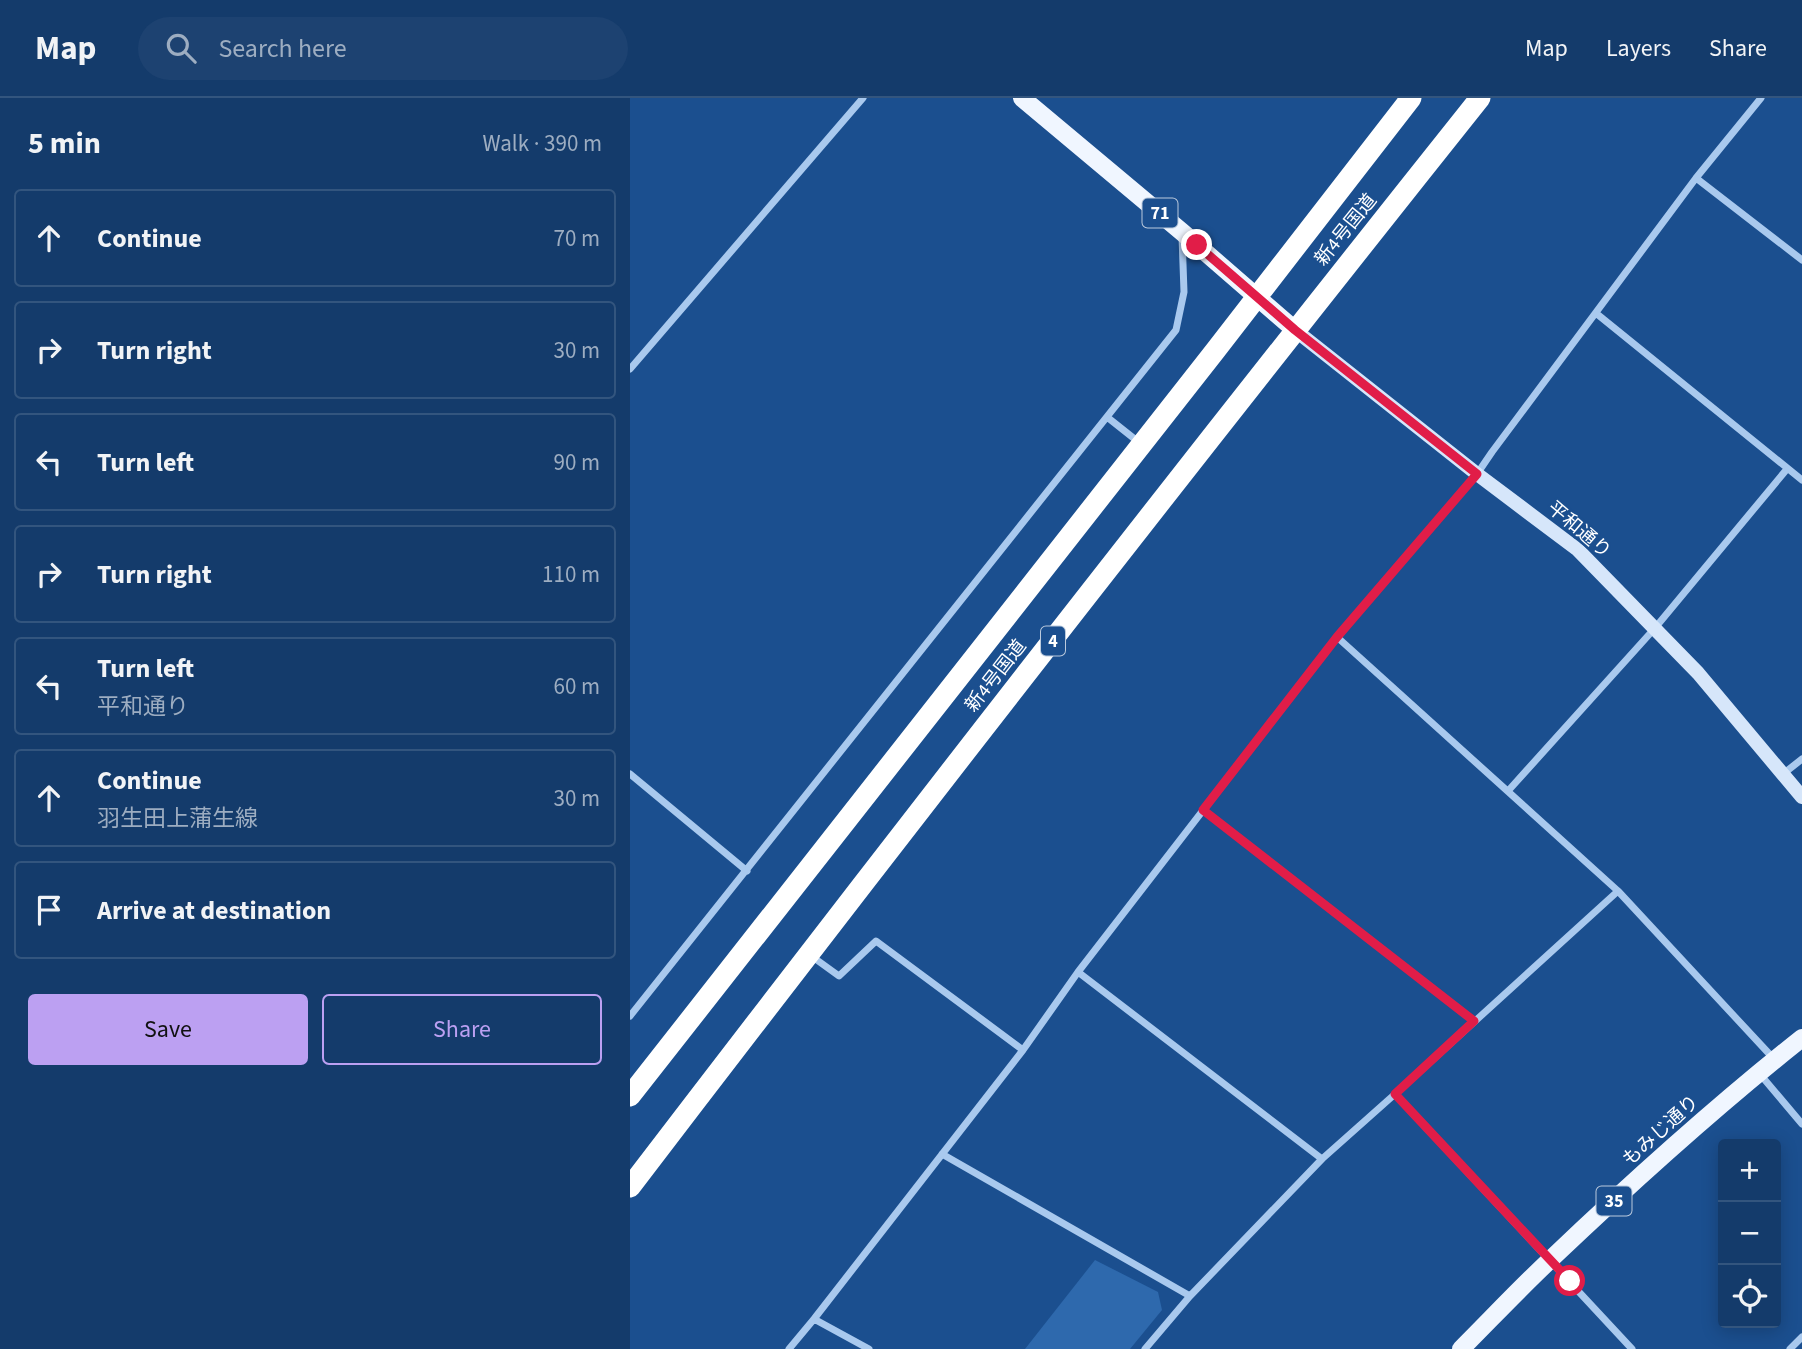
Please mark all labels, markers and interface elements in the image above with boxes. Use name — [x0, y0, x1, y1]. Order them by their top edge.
search box — [138, 17, 628, 80]
text: Map — [35, 25, 96, 72]
icon: search — [162, 29, 200, 67]
text: Search here — [218, 30, 347, 67]
text: Map — [1525, 31, 1568, 66]
text: Layers — [1606, 31, 1671, 66]
text: Share — [1709, 31, 1767, 66]
text: 5 min — [28, 122, 101, 165]
text: Walk · 390 m — [483, 127, 602, 160]
street label: 新4号国道 — [1309, 188, 1383, 272]
road number: 71 — [1142, 198, 1178, 228]
icon: ahead — [30, 219, 68, 257]
text: Continue — [97, 220, 202, 257]
text: 70 m — [553, 222, 600, 255]
route end — [1181, 229, 1212, 260]
icon: right — [30, 331, 68, 369]
text: Turn right — [97, 332, 212, 369]
text: 30 m — [553, 334, 600, 367]
icon: left — [30, 443, 68, 481]
text: Turn left — [97, 444, 194, 481]
text: 90 m — [553, 446, 600, 479]
street label: 平和通り — [1541, 495, 1617, 565]
icon: right — [30, 555, 68, 593]
text: Turn right — [97, 556, 212, 593]
text: 110 m — [542, 558, 600, 591]
road number: 4 — [1041, 626, 1065, 656]
street label: 新4号国道 — [959, 634, 1033, 718]
text: Turn left — [97, 650, 194, 687]
icon: left — [30, 667, 68, 705]
text: 60 m — [553, 670, 600, 703]
text: 平和通り — [97, 690, 189, 723]
text: Continue — [97, 762, 202, 799]
icon: ahead — [30, 779, 68, 817]
text: 30 m — [553, 782, 600, 815]
text: 羽生田上蒲生線 — [97, 802, 258, 835]
icon: arrive — [30, 891, 68, 929]
text: Arrive at destination — [97, 892, 331, 929]
button: Save — [28, 994, 308, 1065]
button: Share — [322, 994, 602, 1065]
street label: もみじ通り — [1617, 1089, 1705, 1173]
map controls — [1718, 1139, 1781, 1328]
button: + — [1718, 1139, 1781, 1202]
road number: 35 — [1597, 1186, 1632, 1216]
button: − — [1718, 1202, 1781, 1265]
route start — [1554, 1265, 1585, 1296]
button: locate — [1718, 1265, 1781, 1328]

